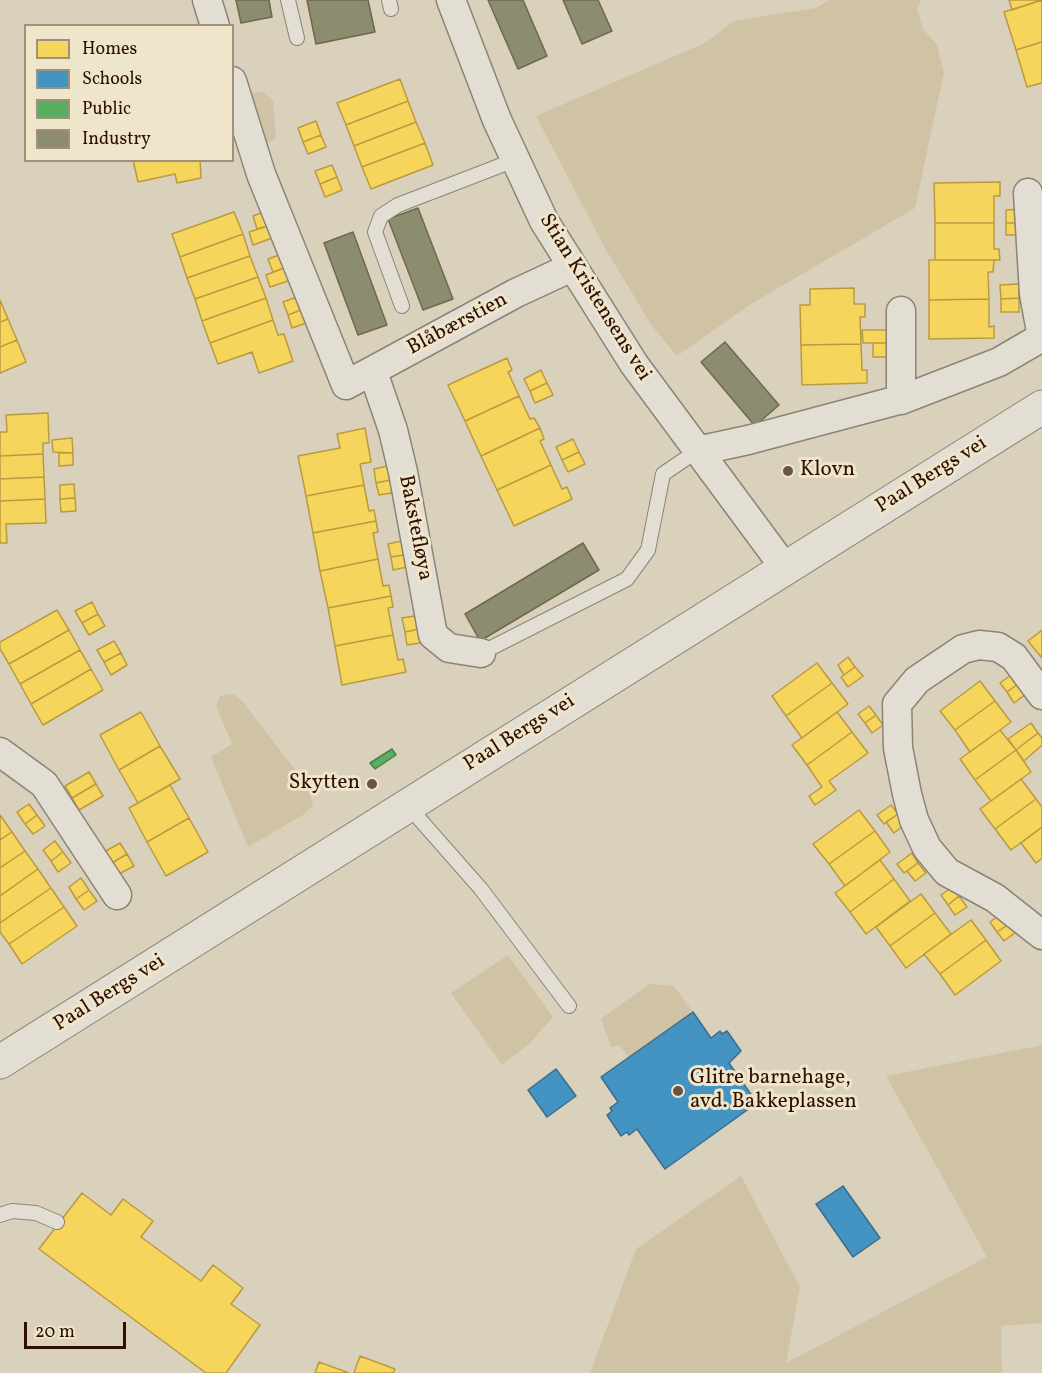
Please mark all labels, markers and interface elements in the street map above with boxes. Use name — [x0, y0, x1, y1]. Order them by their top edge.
legend — [24, 24, 234, 162]
text: Homes — [82, 37, 137, 62]
text: Schools — [82, 67, 142, 92]
text: Public — [82, 97, 131, 122]
text: Industry — [82, 127, 151, 152]
street label: Stian Kristensens vei — [532, 210, 656, 386]
street label: Blåbærstien — [404, 288, 512, 362]
street label: Paal Bergs vei — [872, 432, 992, 520]
place label: Klovn — [800, 458, 855, 484]
marker: Klovn — [781, 464, 795, 478]
street label: Bakstefløya — [391, 473, 437, 583]
street label: Paal Bergs vei — [460, 690, 580, 778]
place label: Skytten — [289, 771, 360, 797]
marker: Skytten — [365, 777, 379, 791]
street label: Paal Bergs vei — [50, 950, 170, 1038]
place label: Glitre barnehage, avd. Bakkeplassen — [690, 1066, 857, 1116]
marker: Glitre barnehage, avd. Bakkeplassen — [671, 1084, 685, 1098]
scale bar — [27, 1310, 129, 1348]
text: 20 m — [35, 1320, 75, 1345]

